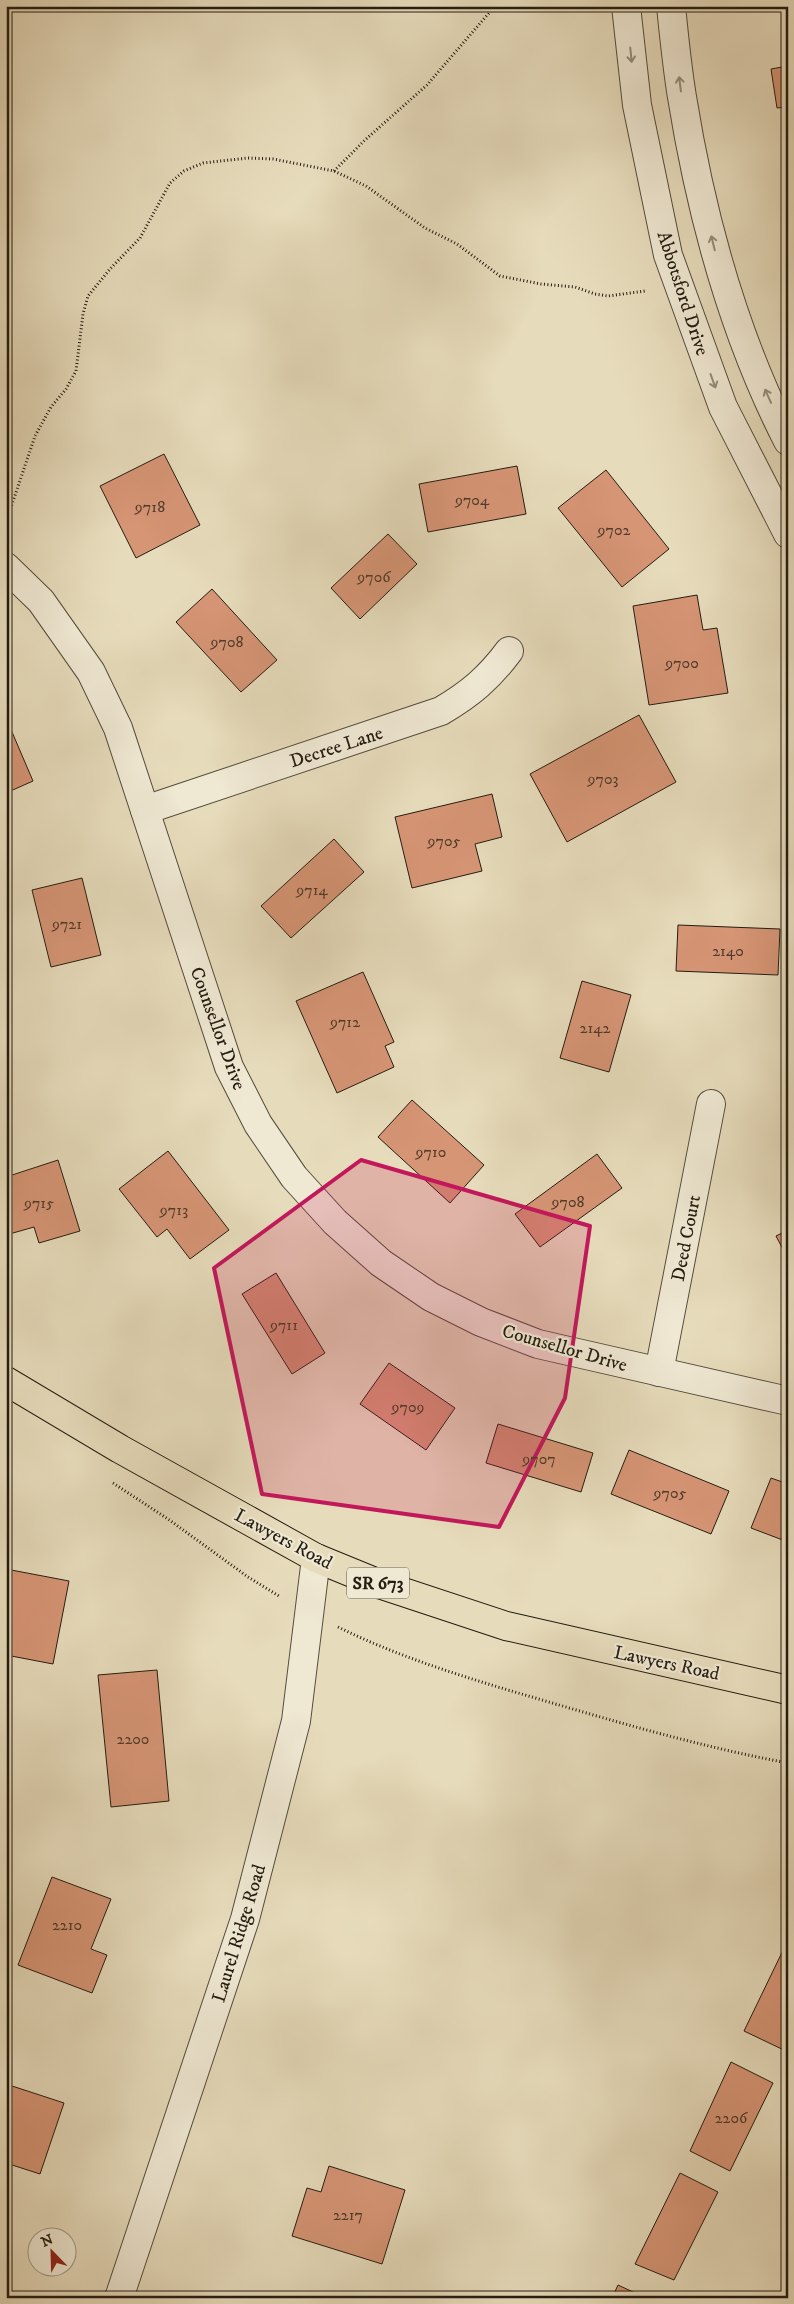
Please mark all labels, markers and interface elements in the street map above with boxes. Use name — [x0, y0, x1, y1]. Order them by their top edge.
one-way arrow — [626, 46, 636, 62]
one-way arrow — [675, 77, 685, 93]
street label: Abbotsford Drive — [652, 228, 714, 359]
one-way arrow — [708, 236, 718, 252]
one-way arrow — [709, 373, 718, 388]
one-way arrow — [762, 389, 772, 404]
house number: 9704 — [454, 490, 490, 510]
house number: 9718 — [134, 497, 165, 517]
house number: 9702 — [597, 520, 631, 540]
house number: 9706 — [356, 567, 391, 587]
house number: 9708 — [209, 632, 244, 652]
house number: 9700 — [664, 653, 699, 673]
street label: Decree Lane — [287, 722, 386, 773]
house number: 9703 — [587, 769, 619, 789]
house number: 9705 — [427, 831, 461, 851]
house number: 9714 — [295, 880, 329, 900]
house number: 9721 — [51, 914, 82, 934]
house number: 2140 — [712, 941, 744, 961]
street label: Counsellor Drive — [185, 964, 251, 1093]
house number: 9712 — [329, 1012, 360, 1032]
house number: 2142 — [580, 1018, 611, 1038]
house number: 9710 — [415, 1142, 446, 1162]
house number: 9708 — [550, 1192, 585, 1212]
house number: 9715 — [23, 1193, 54, 1213]
street label: Deed Court — [667, 1193, 706, 1284]
house number: 9713 — [159, 1200, 188, 1220]
house number: 9711 — [269, 1315, 298, 1335]
street label: Counsellor Drive — [499, 1320, 630, 1377]
house number: 9709 — [390, 1397, 425, 1417]
house number: 9707 — [521, 1449, 556, 1469]
house number: 9705 — [653, 1483, 687, 1503]
street label: Lawyers Road — [230, 1504, 337, 1575]
road number: SR 673 — [347, 1568, 409, 1599]
street label: Lawyers Road — [612, 1641, 722, 1686]
house number: 2200 — [117, 1729, 149, 1749]
street label: Laurel Ridge Road — [208, 1861, 272, 2005]
house number: 2210 — [52, 1915, 82, 1935]
house number: 2206 — [715, 2108, 748, 2128]
house number: 2217 — [333, 2205, 363, 2225]
north arrow — [28, 2226, 78, 2276]
text: N — [39, 2230, 57, 2251]

